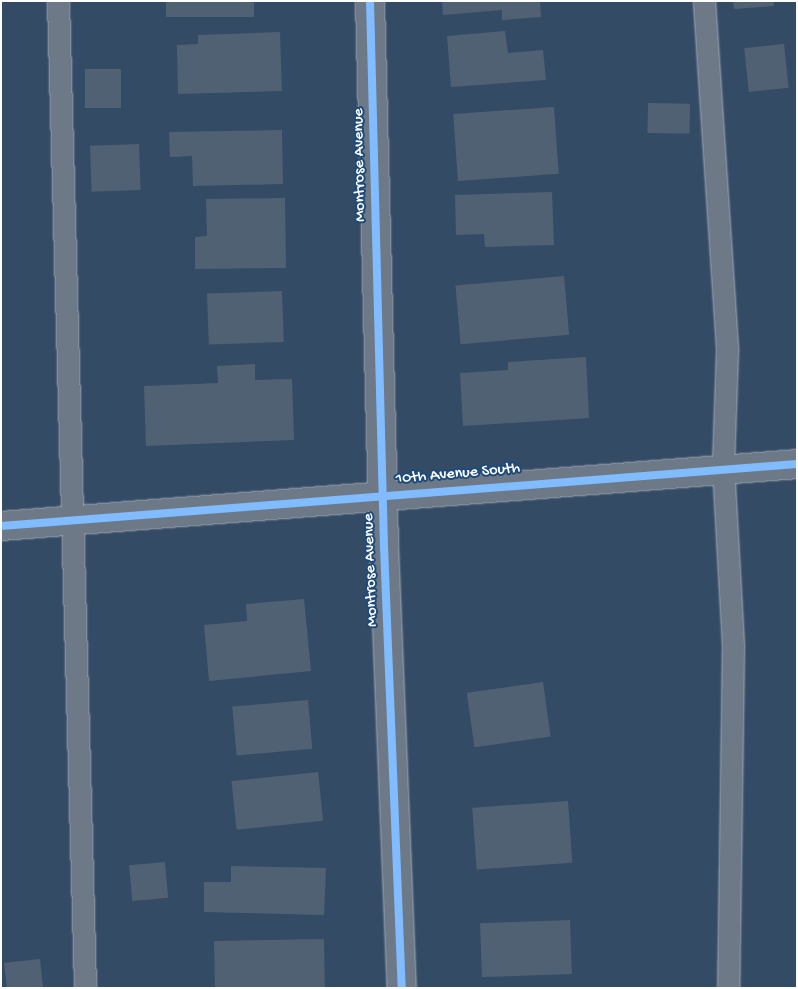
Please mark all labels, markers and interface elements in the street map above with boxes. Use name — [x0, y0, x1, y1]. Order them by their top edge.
street label: Montrose Avenue — [350, 108, 372, 222]
street label: 10th Avenue South — [395, 460, 521, 490]
street label: Montrose Avenue — [360, 513, 384, 627]

